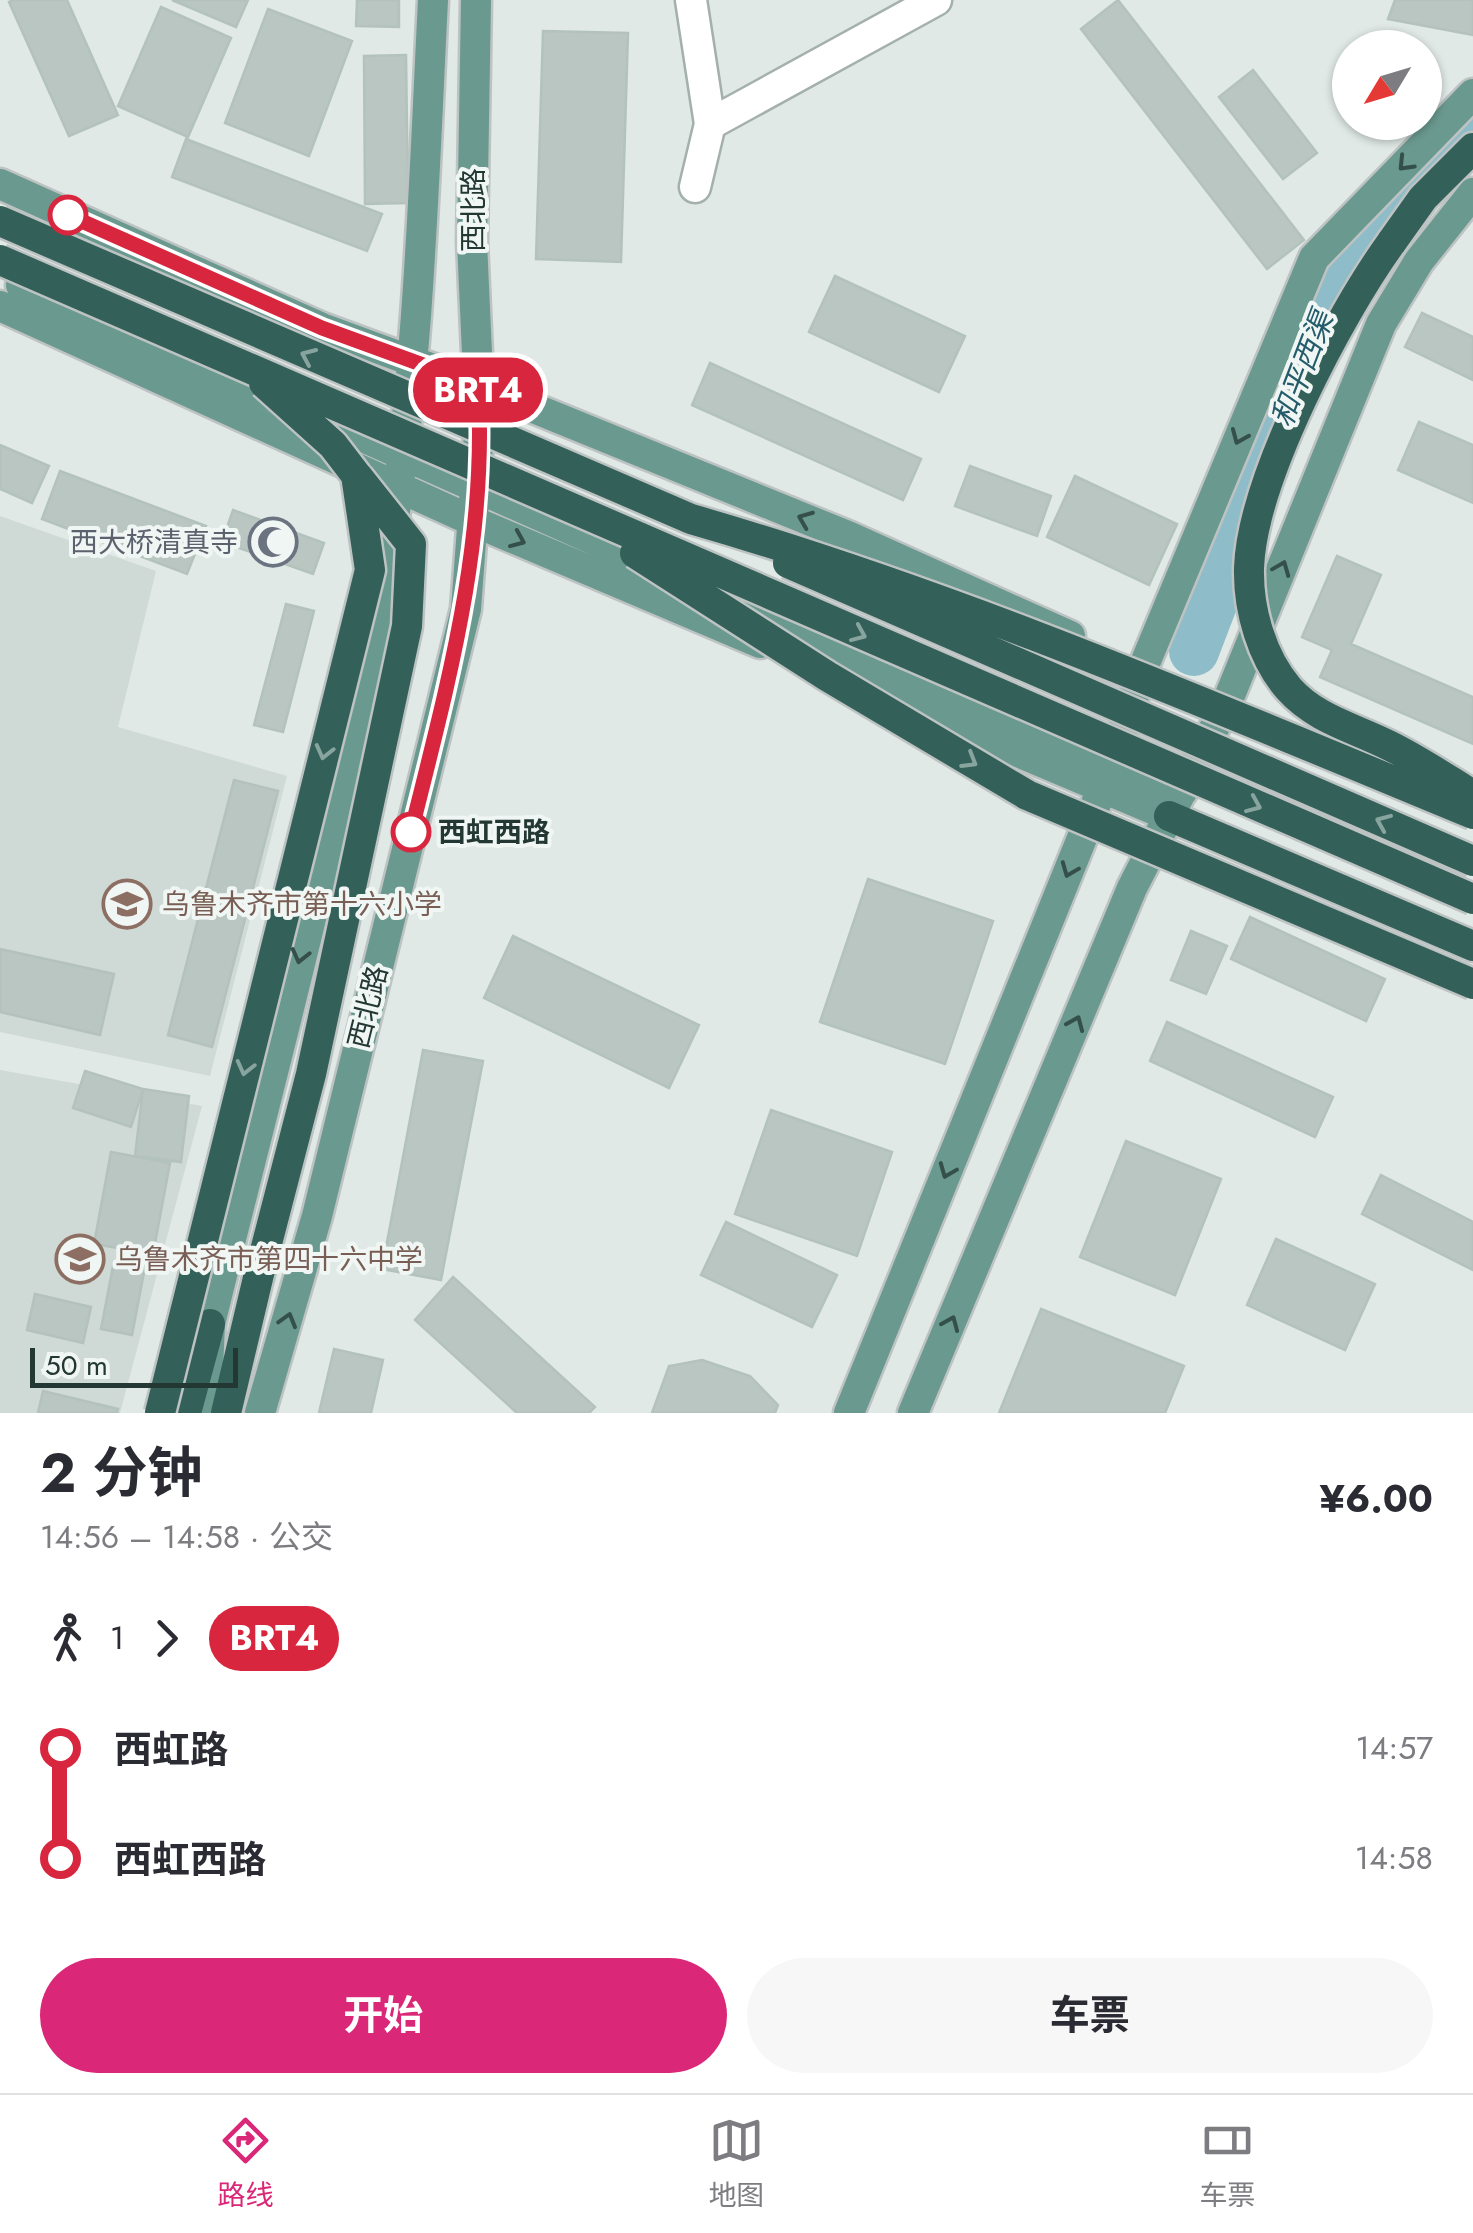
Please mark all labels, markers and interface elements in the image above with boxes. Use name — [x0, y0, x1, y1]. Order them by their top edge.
north arrow — [1332, 30, 1442, 140]
map controls — [1332, 30, 1442, 140]
one-way arrow — [1399, 153, 1417, 171]
street label: 西北路 — [453, 168, 494, 252]
unlabelled marker — [49, 196, 87, 234]
water label: 和平西渠 — [1260, 302, 1345, 433]
one-way arrow — [300, 348, 318, 368]
line badge: BRT4 — [408, 358, 548, 422]
text: BRT4 — [433, 365, 523, 415]
one-way arrow — [1231, 427, 1251, 445]
one-way arrow — [797, 510, 815, 530]
mosque icon: 西大桥清真寺 — [247, 516, 299, 568]
place label: 西大桥清真寺 — [70, 522, 238, 563]
one-way arrow — [508, 528, 526, 548]
one-way arrow — [1270, 560, 1290, 578]
one-way arrow — [849, 622, 867, 642]
one-way arrow — [315, 743, 336, 760]
one-way arrow — [959, 749, 977, 768]
one-way arrow — [1244, 793, 1262, 813]
place label: 西虹西路 — [438, 812, 550, 853]
marker: 西虹西路 — [392, 813, 430, 851]
one-way arrow — [1376, 814, 1394, 834]
one-way arrow — [1061, 860, 1081, 877]
school or university icon: 乌鲁木齐市第十六小学 — [101, 878, 153, 930]
place label: 乌鲁木齐市第十六小学 — [162, 884, 442, 925]
one-way arrow — [291, 947, 312, 964]
street label: 西北路 — [338, 961, 398, 1053]
one-way arrow — [1064, 1015, 1084, 1033]
one-way arrow — [236, 1059, 257, 1076]
one-way arrow — [939, 1161, 959, 1179]
school or university icon: 乌鲁木齐市第四十六中学 — [54, 1233, 106, 1285]
place label: 乌鲁木齐市第四十六中学 — [115, 1239, 423, 1280]
one-way arrow — [276, 1311, 297, 1329]
one-way arrow — [939, 1315, 959, 1333]
scale bar — [30, 1343, 238, 1388]
text: 50 m — [45, 1345, 108, 1386]
text: 2 分钟 — [40, 1433, 203, 1513]
text: ¥6.00 — [1320, 1471, 1433, 1526]
text: 14:56 – 14:58 · 公交 — [40, 1514, 333, 1560]
icon: walk — [40, 1611, 95, 1666]
icon: forward — [139, 1611, 194, 1666]
text: BRT4 — [229, 1613, 319, 1663]
text: 1 — [110, 1615, 124, 1661]
text: 西虹路 — [114, 1722, 228, 1777]
text: 14:57 — [1355, 1725, 1433, 1771]
text: 西虹西路 — [114, 1832, 266, 1887]
text: 14:58 — [1355, 1835, 1433, 1881]
button: 开始 — [40, 1958, 727, 2073]
button: 车票 — [747, 1958, 1433, 2073]
tab: 路线 — [217, 2113, 274, 2216]
tab: 地图 — [708, 2113, 765, 2216]
tab: 车票 — [1199, 2113, 1256, 2216]

